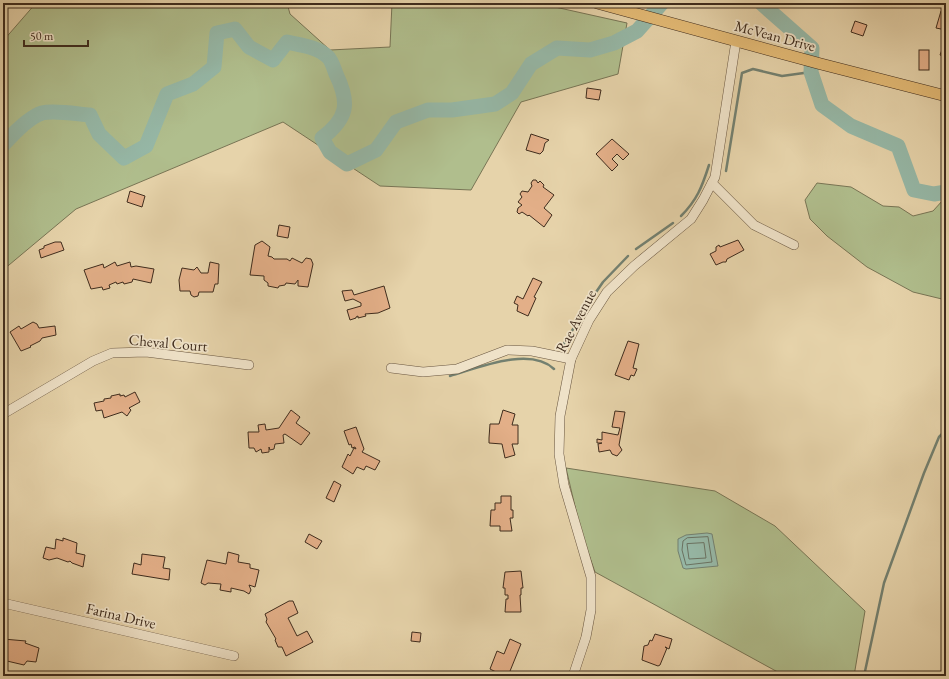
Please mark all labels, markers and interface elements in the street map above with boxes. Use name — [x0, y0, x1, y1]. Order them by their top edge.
street label: McVean Drive — [733, 16, 818, 55]
scale bar — [24, 22, 88, 48]
text: 50 m — [30, 28, 54, 44]
street label: Rae Avenue — [551, 286, 600, 356]
street label: Cheval Court — [128, 330, 208, 355]
street label: Farina Drive — [84, 598, 158, 633]

